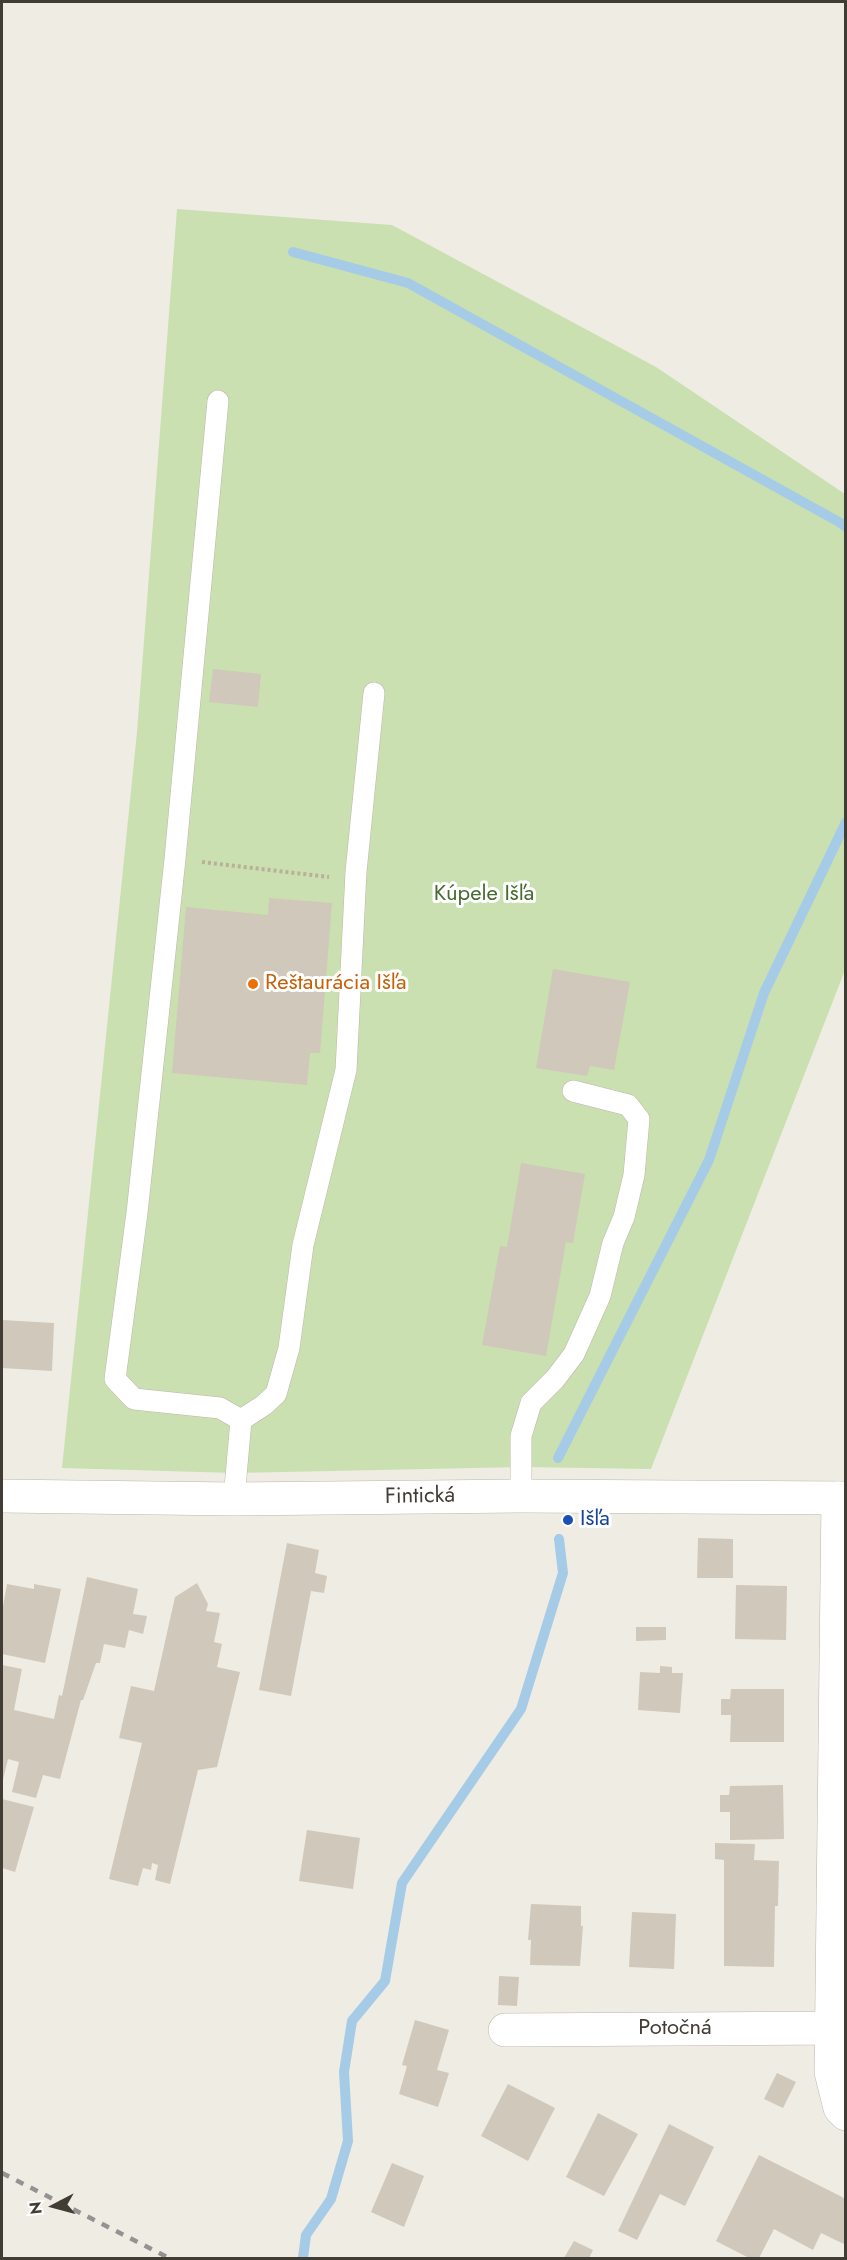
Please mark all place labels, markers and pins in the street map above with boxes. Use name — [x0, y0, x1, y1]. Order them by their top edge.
place label: Reštaurácia Išľa — [265, 971, 406, 997]
marker: Reštaurácia Išľa — [246, 977, 260, 991]
place label: Išľa — [580, 1507, 610, 1533]
marker: Išľa — [561, 1513, 575, 1527]

